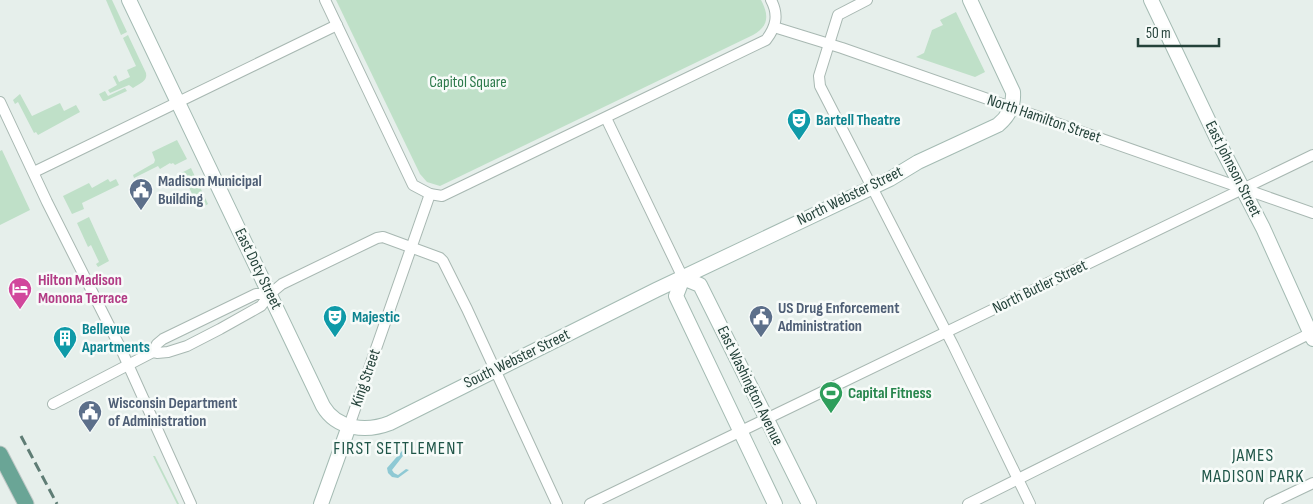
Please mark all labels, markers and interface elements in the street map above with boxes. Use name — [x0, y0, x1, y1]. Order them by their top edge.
scale bar — [1138, 15, 1219, 47]
text: 50 m — [1146, 24, 1171, 43]
park label: Capitol Square — [429, 73, 507, 92]
street label: North Hamilton Street — [985, 91, 1103, 147]
theatre icon: Bartell Theatre — [786, 107, 812, 141]
place label: Bartell Theatre — [816, 111, 901, 130]
street label: East Johnson Street — [1201, 118, 1265, 220]
street label: North Webster Street — [794, 162, 906, 230]
place label: Madison Municipal Building — [158, 172, 262, 209]
public building icon: Madison Municipal Building — [128, 177, 154, 211]
street label: East Doty Street — [230, 225, 286, 313]
street label: North Butler Street — [990, 256, 1090, 318]
place label: Hilton Madison Monona Terrace — [38, 271, 128, 308]
hotel icon: Hilton Madison Monona Terrace — [7, 276, 33, 310]
place label: US Drug Enforcement Administration — [777, 299, 900, 336]
theatre icon: Majestic — [322, 304, 348, 338]
public building icon: US Drug Enforcement Administration — [748, 304, 774, 338]
place label: Majestic — [352, 308, 400, 327]
place label: Bellevue Apartments — [81, 320, 150, 357]
street label: East Washington Avenue — [713, 323, 787, 449]
building icon: Bellevue Apartments — [52, 325, 78, 359]
street label: South Webster Street — [461, 325, 573, 393]
street label: King Street — [347, 347, 385, 409]
sports icon: Capital Fitness — [818, 380, 844, 414]
place label: Capital Fitness — [848, 384, 932, 403]
place label: Wisconsin Department of Administration — [108, 394, 237, 431]
public building icon: Wisconsin Department of Administration — [77, 399, 103, 433]
district label: FIRST SETTLEMENT — [333, 438, 465, 459]
district label: JAMES MADISON PARK — [1202, 445, 1304, 487]

